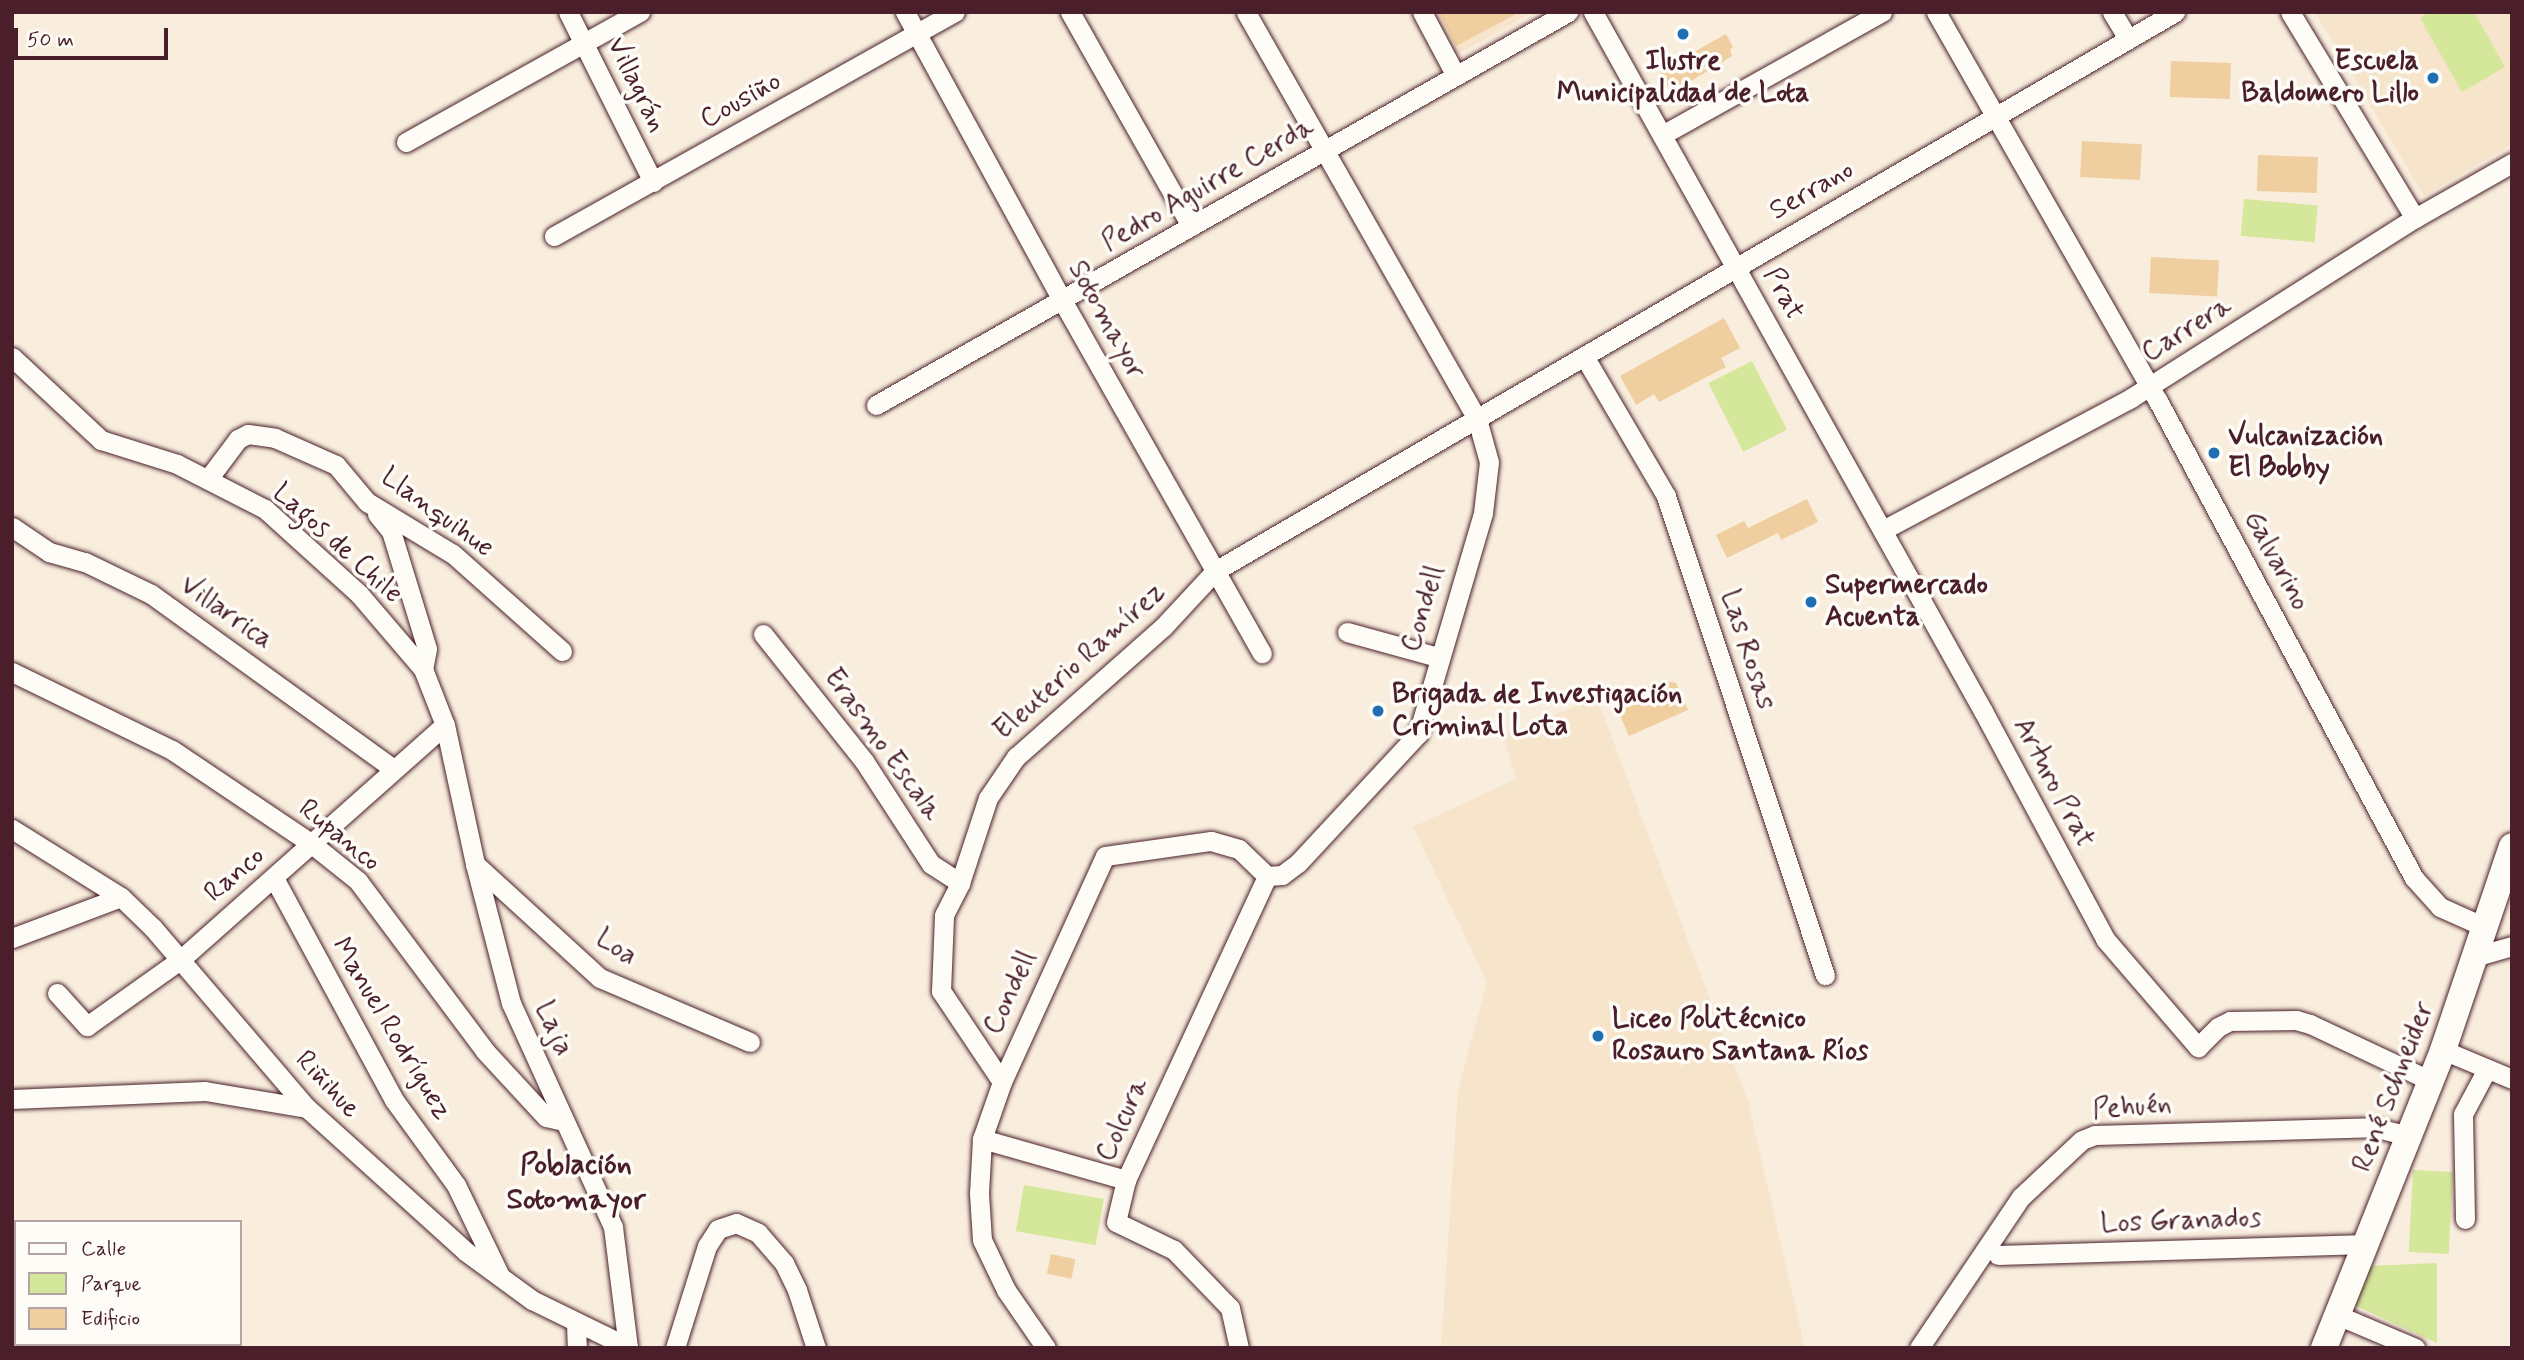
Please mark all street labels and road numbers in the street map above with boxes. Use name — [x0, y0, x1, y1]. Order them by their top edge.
street label: Villagrán — [599, 32, 673, 138]
street label: Cousiño — [695, 65, 787, 137]
street label: Pedro Aguirre Cerda — [1097, 111, 1319, 259]
street label: Serrano — [1764, 154, 1860, 228]
street label: Sotomayor — [1060, 255, 1152, 385]
street label: Prat — [1755, 262, 1811, 326]
street label: Carrera — [2136, 289, 2238, 371]
street label: Llanquihue — [374, 461, 500, 565]
street label: Lagos de Chile — [263, 475, 411, 613]
street label: Galvarino — [2236, 505, 2316, 617]
street label: Condell — [1395, 562, 1453, 656]
street label: Villarrica — [173, 569, 279, 657]
street label: Eleuterio Ramírez — [987, 576, 1173, 748]
street label: Las Rosas — [1713, 589, 1781, 711]
street label: Erasmo Escala — [816, 662, 948, 828]
street label: Arturo Prat — [2005, 712, 2101, 854]
street label: Rupanco — [291, 793, 387, 879]
street label: Ranco — [198, 840, 272, 910]
street label: Loa — [589, 922, 643, 974]
street label: Manuel Rodríguez — [323, 932, 459, 1126]
street label: Condell — [977, 946, 1045, 1040]
street label: Laja — [526, 996, 580, 1062]
street label: René Schneider — [2346, 997, 2442, 1177]
street label: Riñihue — [287, 1044, 367, 1126]
street label: Colcura — [1090, 1073, 1156, 1167]
street label: Pehuén — [2091, 1088, 2173, 1128]
street label: Los Granados — [2098, 1202, 2264, 1242]

